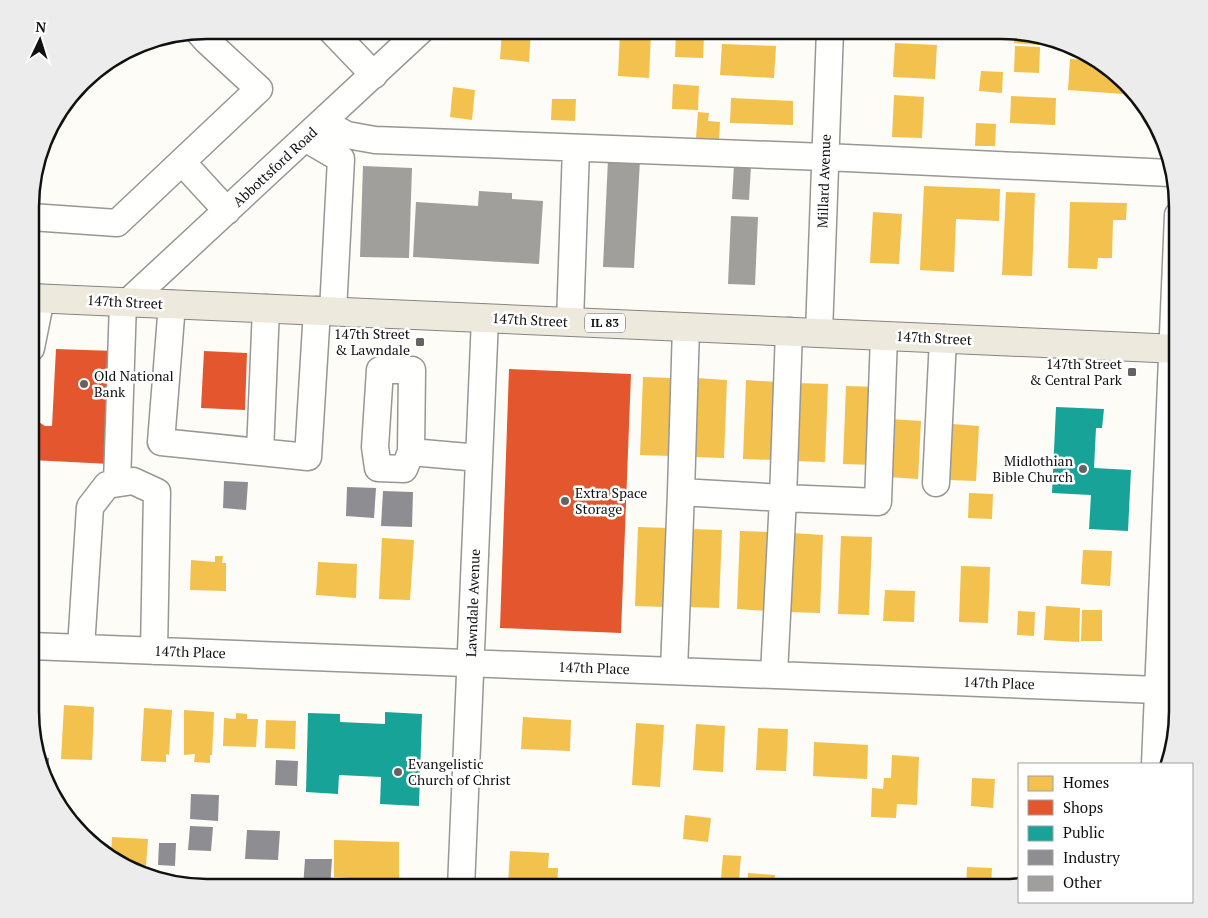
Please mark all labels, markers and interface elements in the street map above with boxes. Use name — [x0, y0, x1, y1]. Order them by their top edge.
north arrow — [15, 15, 65, 65]
text: N — [35, 17, 47, 36]
street label: Abbottsford Road — [228, 122, 321, 211]
street label: Millard Avenue — [812, 134, 835, 228]
street label: 147th Street — [87, 290, 164, 313]
street label: 147th Street — [492, 308, 569, 331]
road number: IL 83 — [585, 314, 625, 332]
place label: 147th Street & Lawndale — [334, 324, 411, 359]
street label: 147th Street — [896, 326, 973, 349]
marker: 147th Street & Lawndale — [414, 336, 426, 348]
place label: 147th Street & Central Park — [1029, 354, 1123, 389]
place label: Old National Bank — [94, 366, 174, 401]
marker: 147th Street & Central Park — [1126, 366, 1138, 378]
marker: Old National Bank — [78, 378, 90, 390]
place label: Midlothian Bible Church — [993, 451, 1074, 486]
marker: Midlothian Bible Church — [1077, 463, 1089, 475]
place label: Extra Space Storage — [575, 483, 647, 518]
marker: Extra Space Storage — [559, 495, 571, 507]
street label: Lawndale Avenue — [461, 549, 484, 657]
street label: 147th Place — [154, 641, 226, 662]
street label: 147th Place — [558, 657, 630, 678]
street label: 147th Place — [963, 672, 1035, 693]
place label: Evangelistic Church of Christ — [408, 754, 512, 789]
legend — [1018, 763, 1193, 903]
marker: Evangelistic Church of Christ — [392, 766, 404, 778]
text: Homes — [1063, 772, 1109, 792]
text: Shops — [1063, 797, 1103, 817]
text: Public — [1063, 822, 1105, 842]
text: Industry — [1063, 847, 1120, 867]
text: Other — [1063, 872, 1102, 892]

